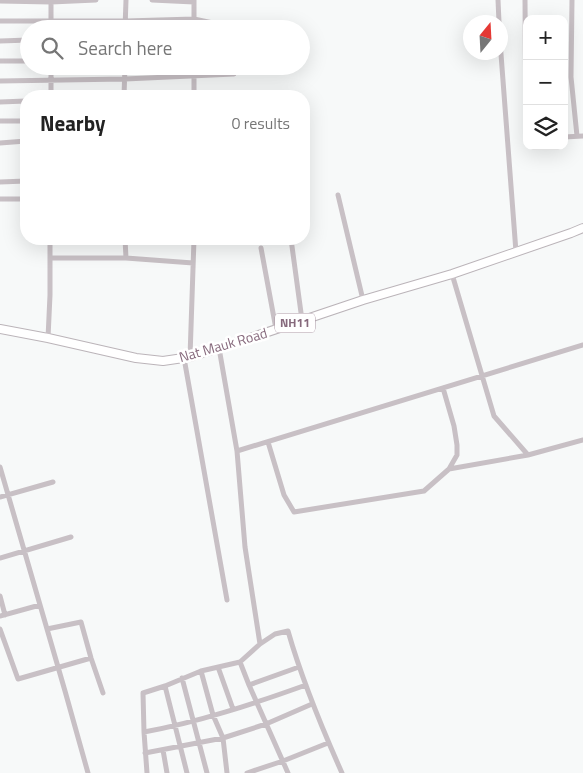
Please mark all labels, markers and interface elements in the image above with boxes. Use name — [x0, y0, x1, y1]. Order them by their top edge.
north arrow — [463, 15, 508, 60]
map controls — [523, 15, 568, 150]
button: + — [523, 15, 568, 60]
search box — [20, 20, 310, 75]
text: Search here — [78, 33, 172, 62]
icon: search — [38, 34, 66, 62]
button: − — [523, 60, 568, 105]
button: layers — [523, 105, 568, 150]
text: Nearby — [40, 107, 105, 139]
text: 0 results — [231, 111, 290, 135]
road number: NH11 — [275, 314, 315, 332]
street label: Nat Mauk Road — [176, 322, 269, 367]

